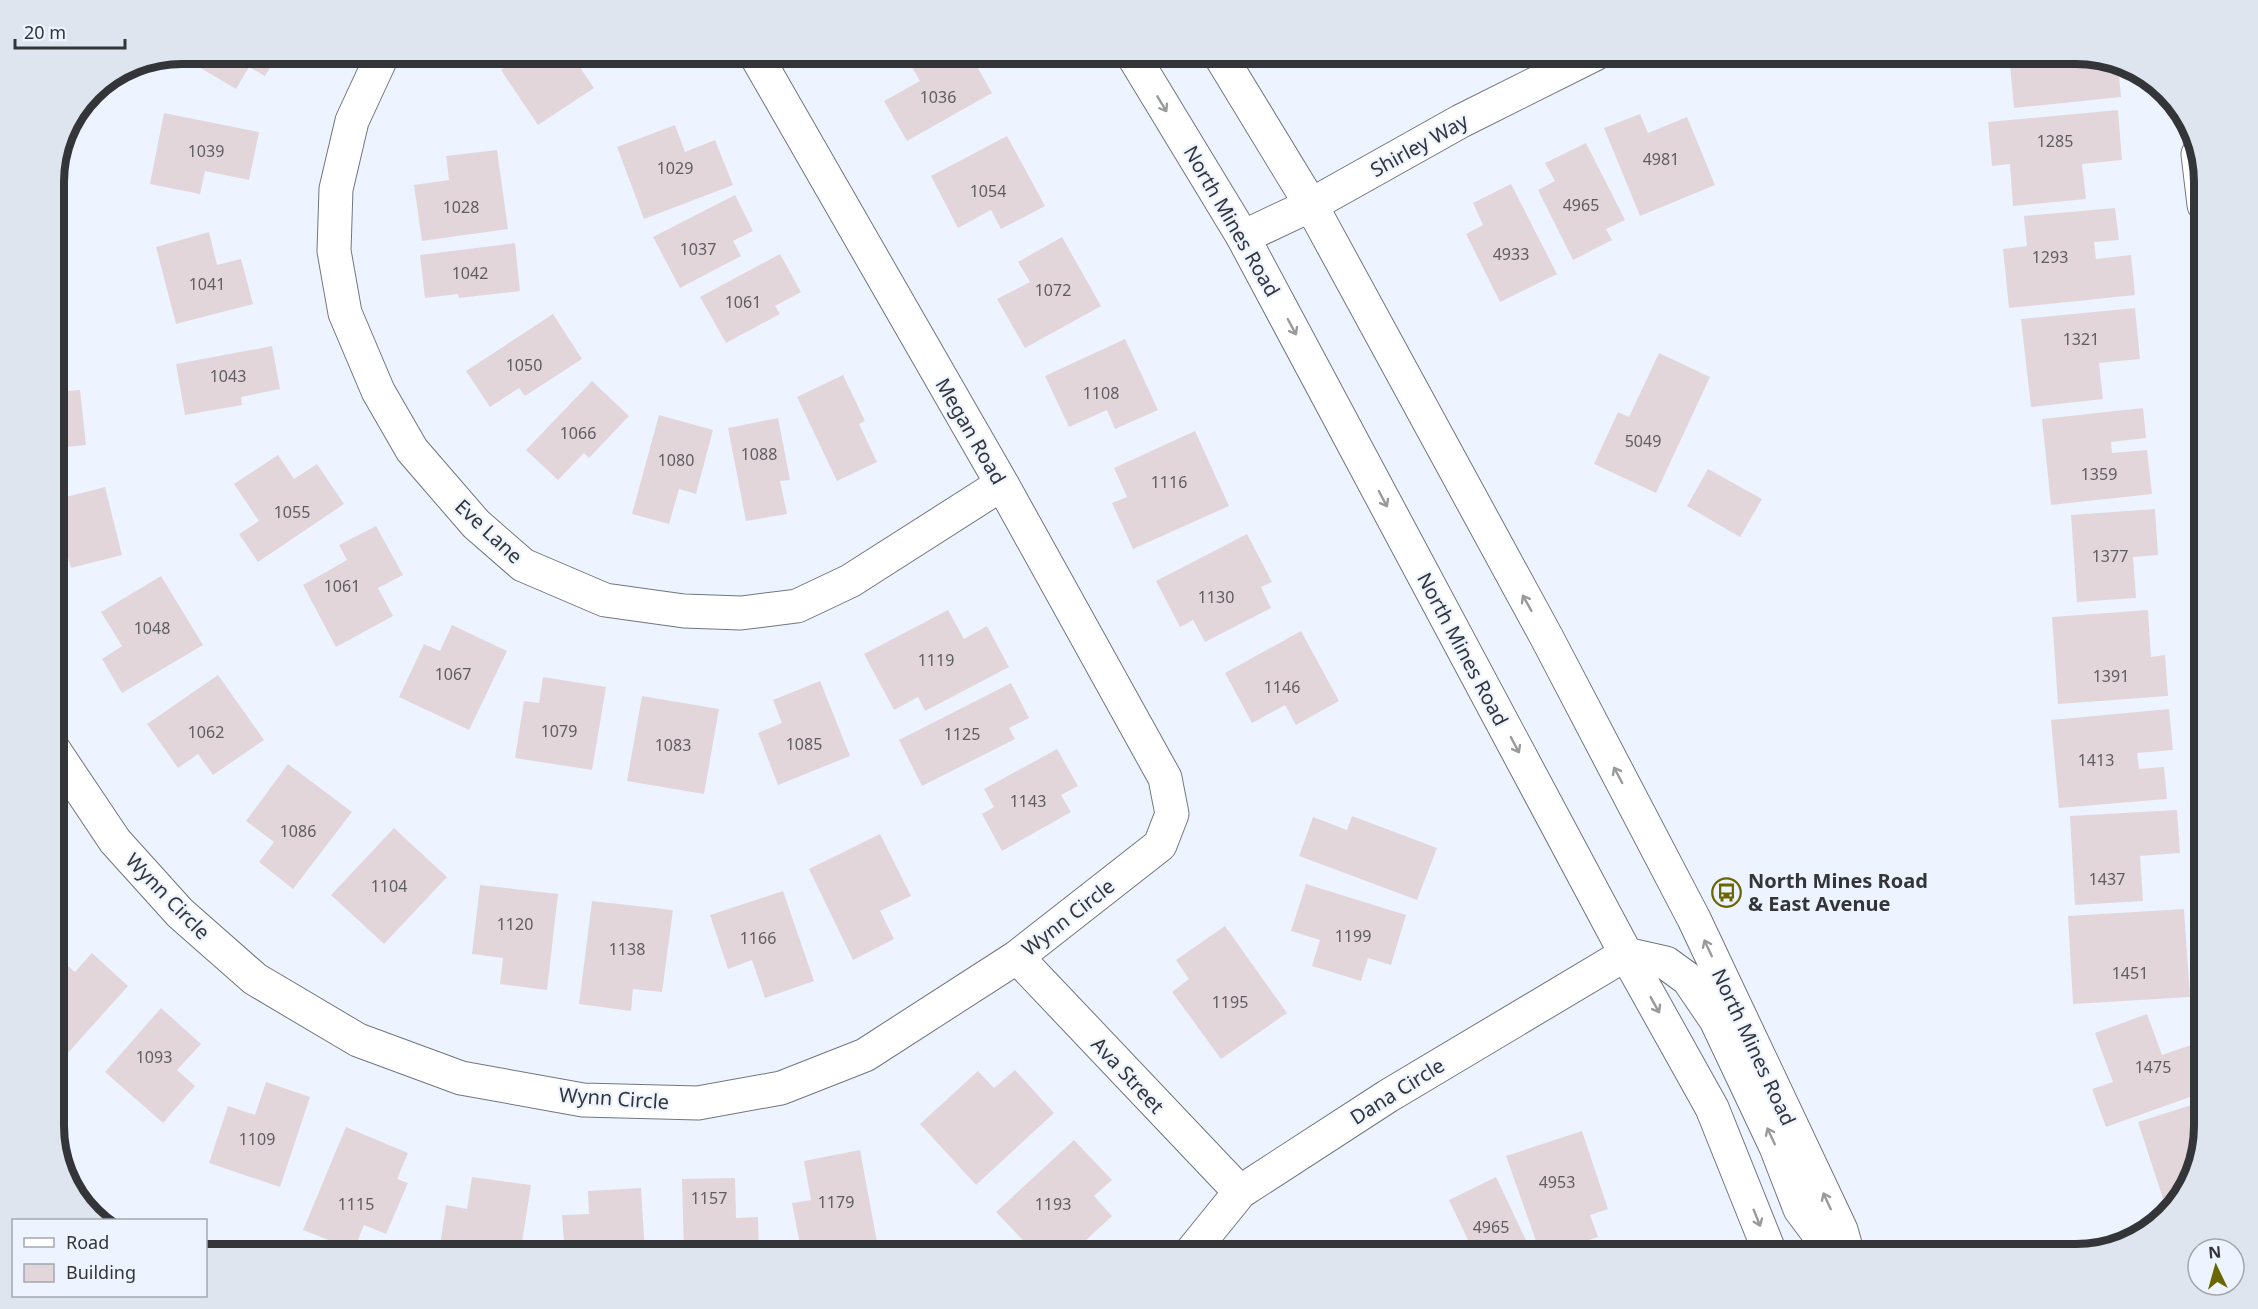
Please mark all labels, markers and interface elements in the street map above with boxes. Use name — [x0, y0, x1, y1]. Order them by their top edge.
scale bar — [15, 12, 124, 50]
text: 20 m — [24, 20, 66, 44]
house number: 1036 — [920, 86, 956, 108]
one-way arrow — [1157, 95, 1169, 112]
street label: Shirley Way — [1365, 107, 1473, 183]
house number: 1285 — [2037, 130, 2073, 152]
house number: 1039 — [188, 140, 224, 162]
street label: North Mines Road — [1178, 141, 1286, 301]
house number: 4981 — [1643, 148, 1679, 170]
house number: 1029 — [657, 157, 693, 179]
house number: 1054 — [970, 180, 1006, 202]
house number: 4965 — [1563, 194, 1599, 216]
house number: 1028 — [443, 196, 479, 218]
house number: 1037 — [680, 238, 716, 260]
house number: 4933 — [1493, 243, 1529, 265]
house number: 1293 — [2032, 246, 2068, 268]
house number: 1042 — [452, 262, 488, 284]
house number: 1041 — [189, 273, 225, 295]
house number: 1072 — [1035, 279, 1071, 301]
house number: 1061 — [725, 291, 761, 313]
one-way arrow — [1286, 318, 1298, 335]
house number: 1321 — [2063, 328, 2099, 350]
house number: 1050 — [506, 354, 542, 376]
house number: 1043 — [210, 365, 246, 387]
street label: Megan Road — [930, 373, 1012, 489]
house number: 1108 — [1083, 382, 1119, 404]
house number: 1066 — [560, 422, 596, 444]
house number: 5049 — [1625, 430, 1661, 452]
house number: 1088 — [741, 443, 777, 465]
house number: 1080 — [658, 449, 694, 471]
house number: 1359 — [2081, 463, 2117, 485]
house number: 1116 — [1151, 471, 1187, 493]
one-way arrow — [1377, 490, 1389, 507]
street label: Eve Lane — [449, 493, 529, 569]
house number: 1055 — [274, 501, 310, 523]
house number: 1377 — [2092, 545, 2128, 567]
street label: North Mines Road — [1411, 568, 1515, 730]
house number: 1061 — [324, 575, 360, 597]
house number: 1130 — [1198, 586, 1234, 608]
one-way arrow — [1521, 594, 1532, 612]
house number: 1048 — [134, 617, 170, 639]
house number: 1119 — [918, 649, 954, 671]
house number: 1067 — [435, 663, 471, 685]
house number: 1391 — [2093, 665, 2129, 687]
house number: 1146 — [1264, 676, 1300, 698]
house number: 1079 — [541, 720, 577, 742]
house number: 1062 — [188, 721, 224, 743]
house number: 1125 — [944, 723, 980, 745]
house number: 1085 — [786, 733, 822, 755]
house number: 1083 — [655, 734, 691, 756]
one-way arrow — [1509, 736, 1521, 753]
house number: 1413 — [2078, 749, 2114, 771]
one-way arrow — [1612, 767, 1624, 784]
house number: 1143 — [1010, 790, 1046, 812]
house number: 1086 — [280, 820, 316, 842]
street label: Wynn Circle — [120, 847, 216, 945]
place label: North Mines Road & East Avenue — [1748, 867, 1928, 917]
house number: 1437 — [2089, 868, 2125, 890]
street label: Wynn Circle — [1016, 872, 1120, 962]
house number: 1104 — [371, 875, 407, 897]
bus stop icon: North Mines Road & East Avenue — [1711, 876, 1743, 908]
house number: 1120 — [497, 913, 533, 935]
house number: 1199 — [1335, 925, 1371, 947]
house number: 1166 — [740, 927, 776, 949]
house number: 1138 — [609, 938, 645, 960]
one-way arrow — [1701, 940, 1713, 958]
house number: 1451 — [2112, 962, 2148, 984]
street label: North Mines Road — [1706, 964, 1802, 1130]
house number: 1195 — [1212, 991, 1248, 1013]
one-way arrow — [1649, 996, 1661, 1013]
street label: Ava Street — [1086, 1031, 1170, 1119]
house number: 1093 — [136, 1046, 172, 1068]
street label: Dana Circle — [1345, 1051, 1449, 1131]
house number: 1475 — [2135, 1056, 2171, 1078]
street label: Wynn Circle — [558, 1081, 670, 1115]
one-way arrow — [1764, 1127, 1776, 1145]
house number: 1109 — [239, 1128, 275, 1150]
house number: 4953 — [1539, 1171, 1575, 1193]
house number: 1157 — [691, 1187, 727, 1209]
house number: 1179 — [818, 1191, 854, 1213]
one-way arrow — [1820, 1192, 1832, 1210]
house number: 1115 — [338, 1193, 374, 1215]
house number: 1193 — [1035, 1193, 1071, 1215]
one-way arrow — [1752, 1208, 1763, 1227]
house number: 4965 — [1473, 1216, 1509, 1238]
legend — [12, 1219, 207, 1297]
text: Road — [66, 1230, 109, 1254]
north arrow — [2186, 1237, 2246, 1297]
text: N — [2207, 1241, 2222, 1264]
text: Building — [66, 1260, 136, 1284]

